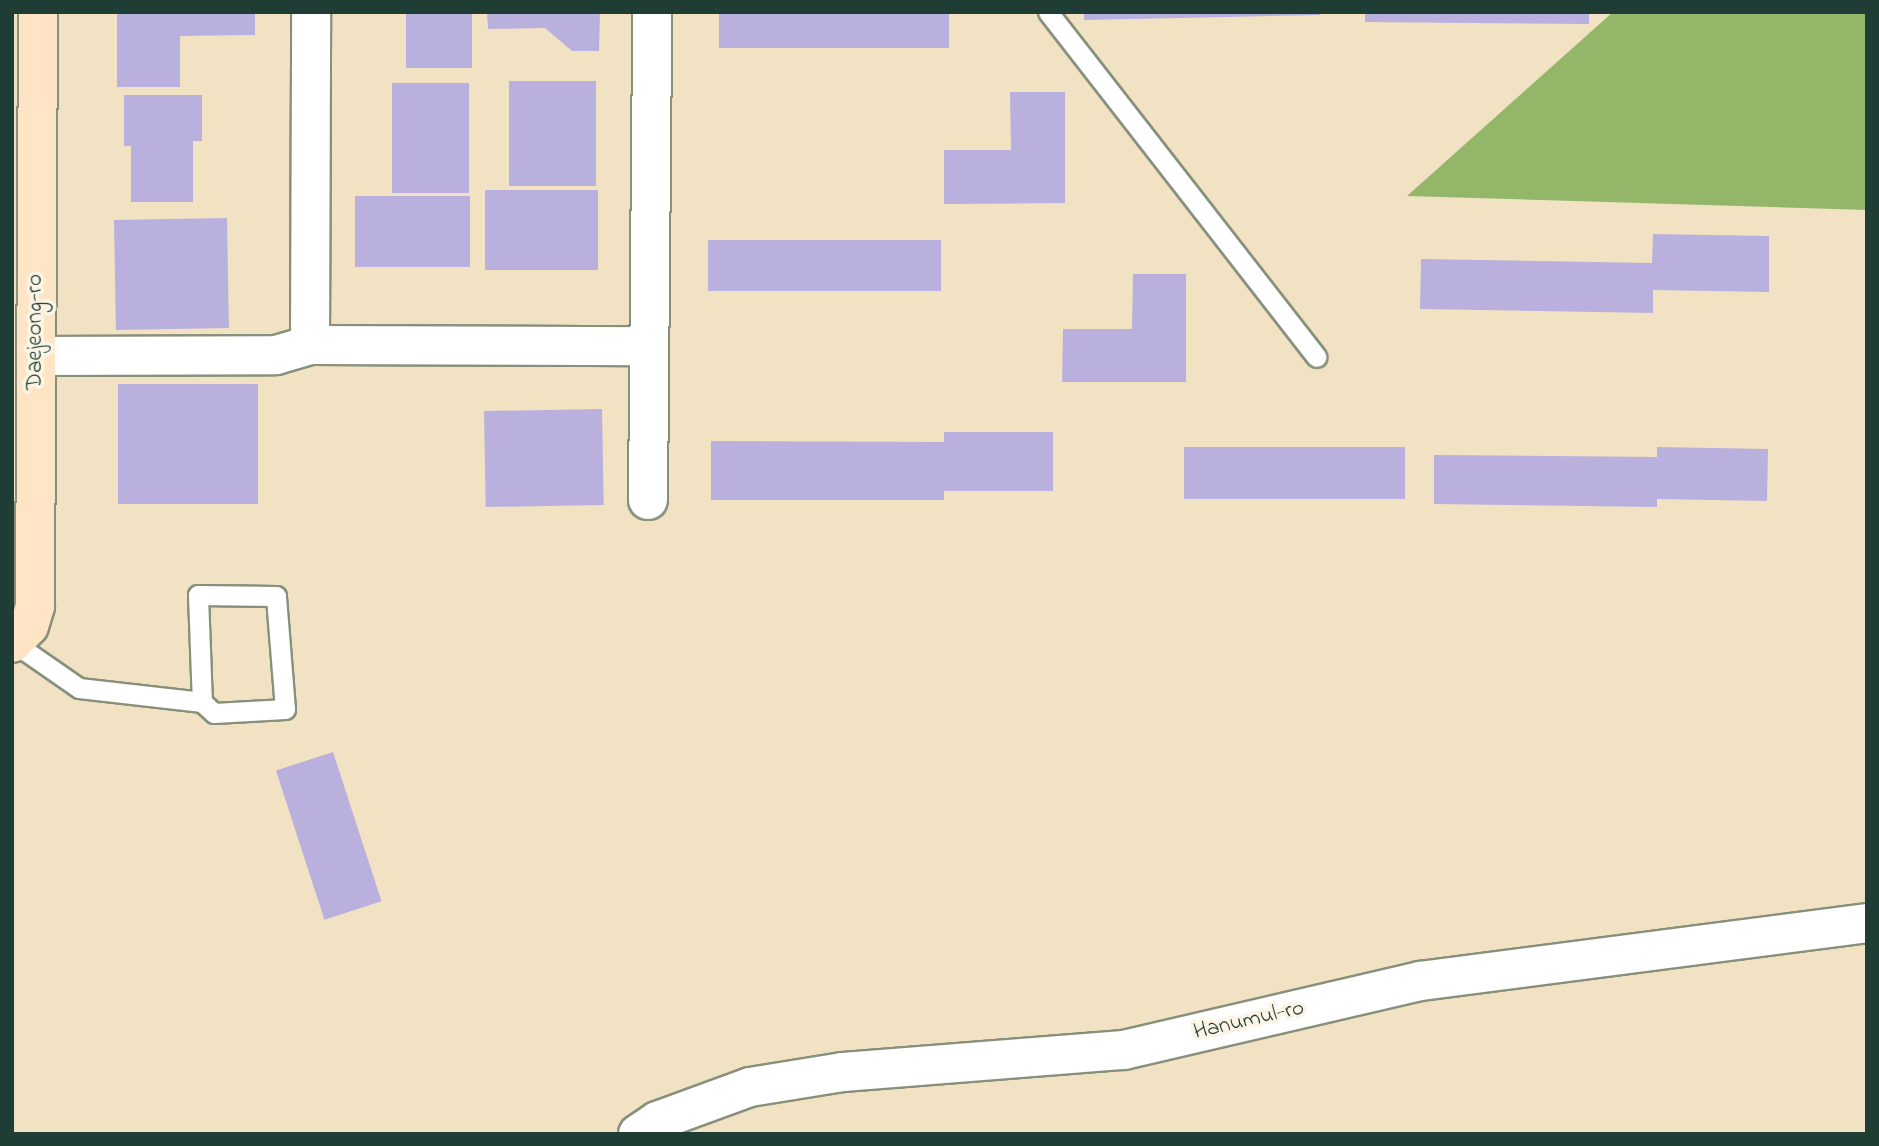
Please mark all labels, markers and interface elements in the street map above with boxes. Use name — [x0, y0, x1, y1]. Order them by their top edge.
street label: Daejeong-ro — [22, 274, 50, 390]
street label: Hanumul-ro — [1191, 995, 1307, 1047]

